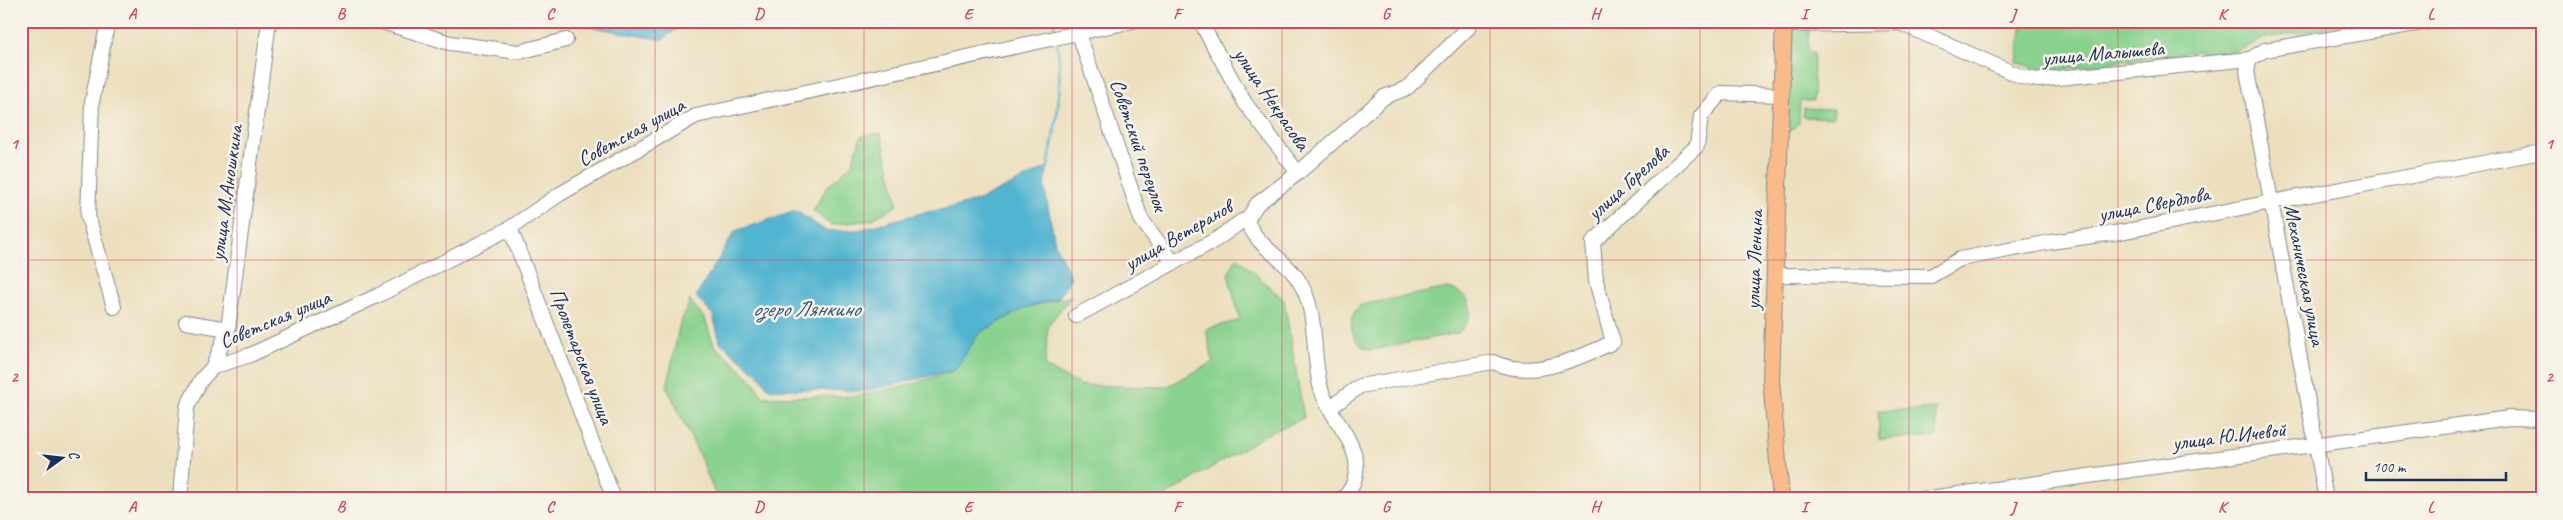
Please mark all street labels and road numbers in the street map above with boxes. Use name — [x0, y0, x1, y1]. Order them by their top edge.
street label: улица Малышева — [2039, 35, 2166, 71]
street label: улица Некрасова — [1227, 41, 1317, 157]
street label: Советский переулок — [1104, 75, 1175, 217]
street label: Советская улица — [573, 91, 691, 172]
street label: улица М.Аношкина — [203, 121, 249, 265]
street label: улица Горелова — [1580, 137, 1676, 227]
street label: улица Свердлова — [2094, 180, 2214, 228]
street label: улица Ветеранов — [1118, 191, 1241, 277]
street label: Механическая улица — [2279, 202, 2332, 350]
street label: улица Ленина — [1739, 207, 1769, 312]
street label: Советская улица — [215, 283, 336, 354]
street label: Пролетарская улица — [544, 284, 620, 429]
street label: улица Ю.Ичевой — [2169, 416, 2288, 456]

